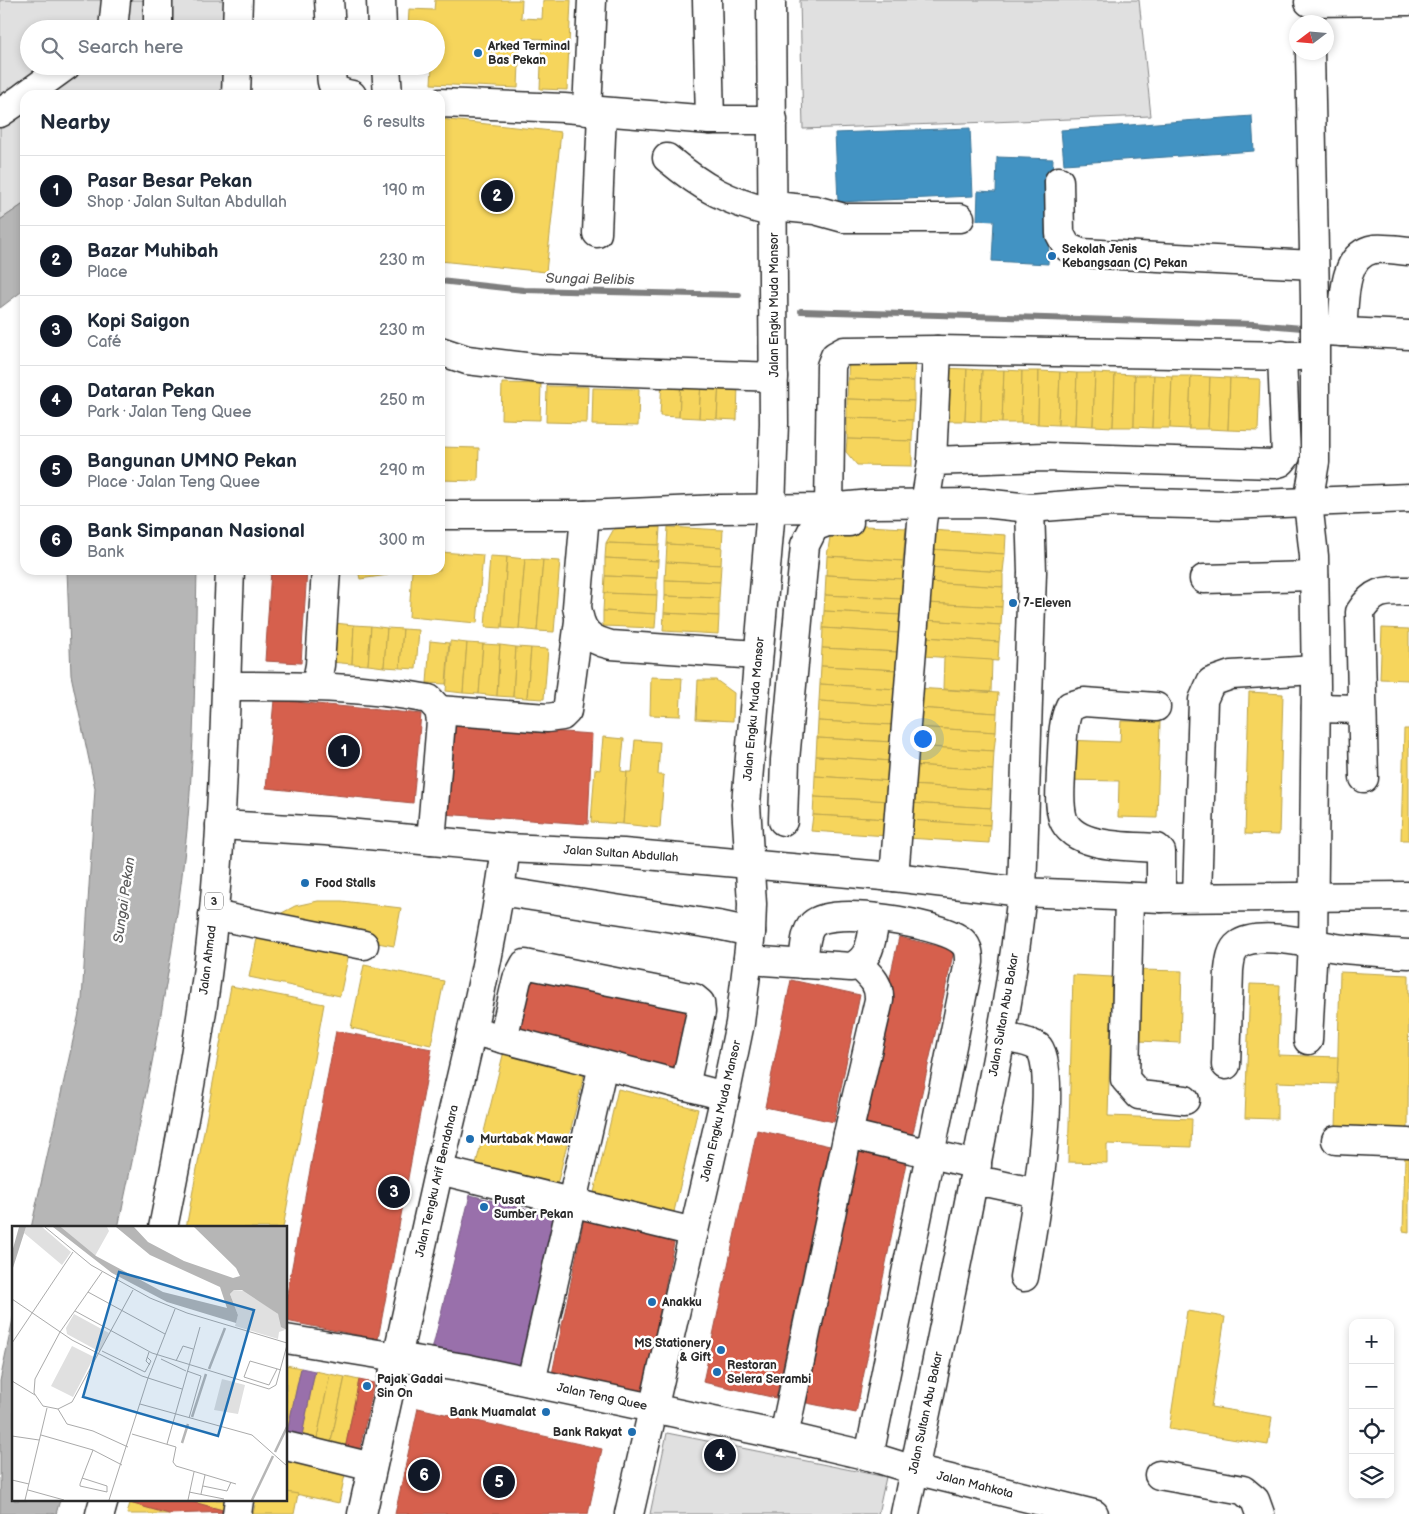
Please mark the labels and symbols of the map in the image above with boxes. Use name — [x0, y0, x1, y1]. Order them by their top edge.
north arrow — [1289, 15, 1334, 60]
place label: Arked Terminal Bas Pekan — [487, 39, 570, 68]
marker: Arked Terminal Bas Pekan — [472, 47, 484, 59]
pin: 2 — [481, 177, 513, 215]
street label: Jalan Engku Muda Mansor — [767, 232, 782, 377]
place label: Sekolah Jenis Kebangsaan (C) Pekan — [1062, 242, 1188, 271]
marker: Sekolah Jenis Kebangsaan (C) Pekan — [1046, 250, 1058, 262]
water label: Sungai Belibis — [545, 270, 635, 288]
place label: 7-Eleven — [1023, 596, 1072, 611]
marker: 7-Eleven — [1007, 597, 1019, 609]
street label: Jalan Engku Muda Mansor — [740, 636, 768, 782]
your location — [910, 726, 936, 752]
pin: 1 — [328, 732, 360, 770]
street label: Jalan Sultan Abdullah — [563, 843, 679, 866]
water label: Sungai Pekan — [110, 856, 138, 944]
place label: Food Stalls — [315, 876, 376, 891]
marker: Food Stalls — [299, 877, 311, 889]
road number: 3 — [205, 892, 223, 909]
street label: Jalan Ahmad — [196, 924, 220, 996]
street label: Jalan Sultan Abu Bakar — [986, 952, 1022, 1078]
street label: Jalan Engku Muda Mansor — [697, 1038, 745, 1183]
street label: Jalan Tengku Arif Bendahara — [412, 1103, 462, 1259]
place label: Murtabak Mawar — [480, 1132, 573, 1147]
marker: Murtabak Mawar — [464, 1133, 476, 1145]
pin: 3 — [378, 1173, 410, 1211]
place label: Pusat Sumber Pekan — [494, 1193, 574, 1222]
marker: Pusat Sumber Pekan — [478, 1201, 490, 1213]
inset map — [12, 1226, 288, 1502]
place label: Anakku — [661, 1295, 702, 1310]
marker: Anakku — [646, 1296, 658, 1308]
place label: MS Stationery & Gift — [634, 1336, 711, 1365]
marker: MS Stationery & Gift — [715, 1344, 727, 1356]
street label: Jalan Sultan Abu Bakar — [906, 1350, 946, 1475]
place label: Restoran Selera Serambi — [727, 1358, 811, 1387]
marker: Restoran Selera Serambi — [711, 1366, 723, 1378]
place label: Pajak Gadai Sin On — [377, 1372, 443, 1401]
marker: Pajak Gadai Sin On — [361, 1380, 373, 1392]
street label: Jalan Teng Quee — [555, 1380, 649, 1414]
place label: Bank Muamalat — [449, 1405, 536, 1420]
marker: Bank Muamalat — [540, 1406, 552, 1418]
place label: Bank Rakyat — [553, 1425, 622, 1440]
marker: Bank Rakyat — [626, 1426, 638, 1438]
pin: 4 — [704, 1436, 736, 1474]
pin: 6 — [408, 1456, 440, 1494]
pin: 5 — [483, 1463, 515, 1501]
street label: Jalan Mahkota — [935, 1468, 1015, 1502]

